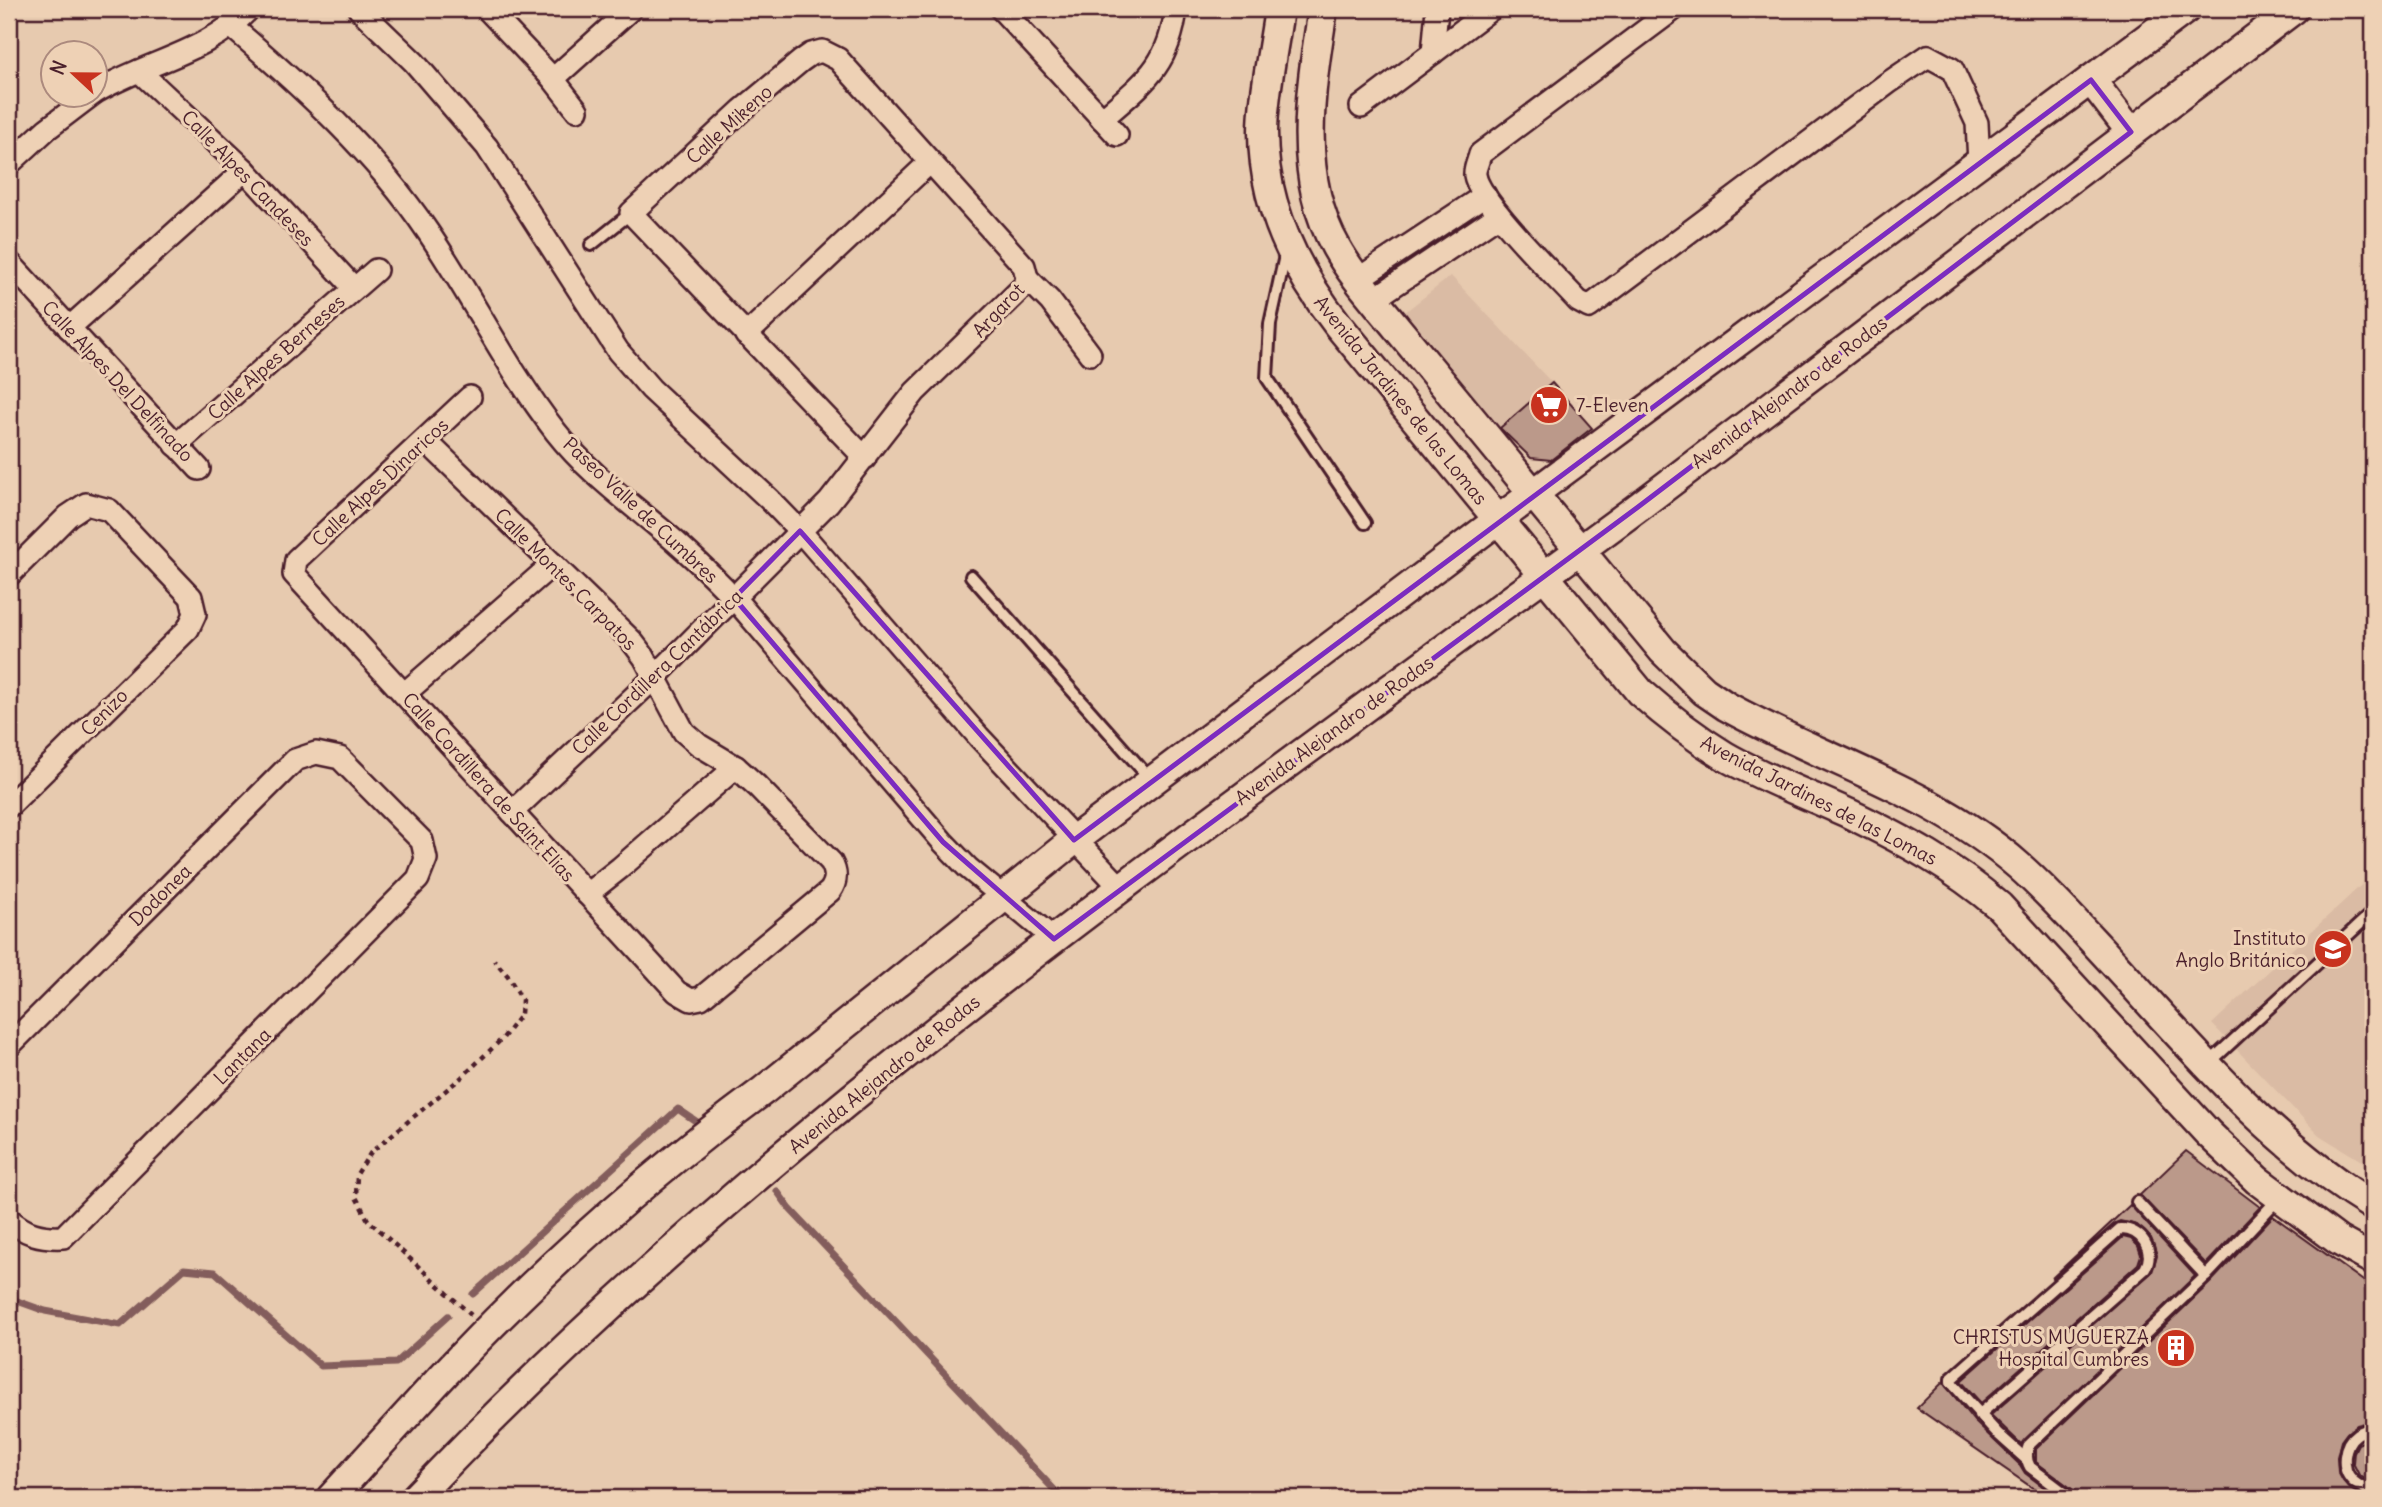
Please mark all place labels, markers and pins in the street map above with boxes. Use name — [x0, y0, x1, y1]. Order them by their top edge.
supermarket icon: 7-Eleven — [1528, 384, 1570, 426]
place label: 7-Eleven — [1576, 393, 1649, 417]
place label: Instituto Anglo Británico — [2176, 926, 2306, 972]
school or university icon: Instituto Anglo Británico — [2312, 928, 2354, 970]
place label: CHRISTUS MUGUERZA Hospital Cumbres — [1953, 1325, 2149, 1371]
building icon: CHRISTUS MUGUERZA Hospital Cumbres — [2155, 1327, 2197, 1369]

